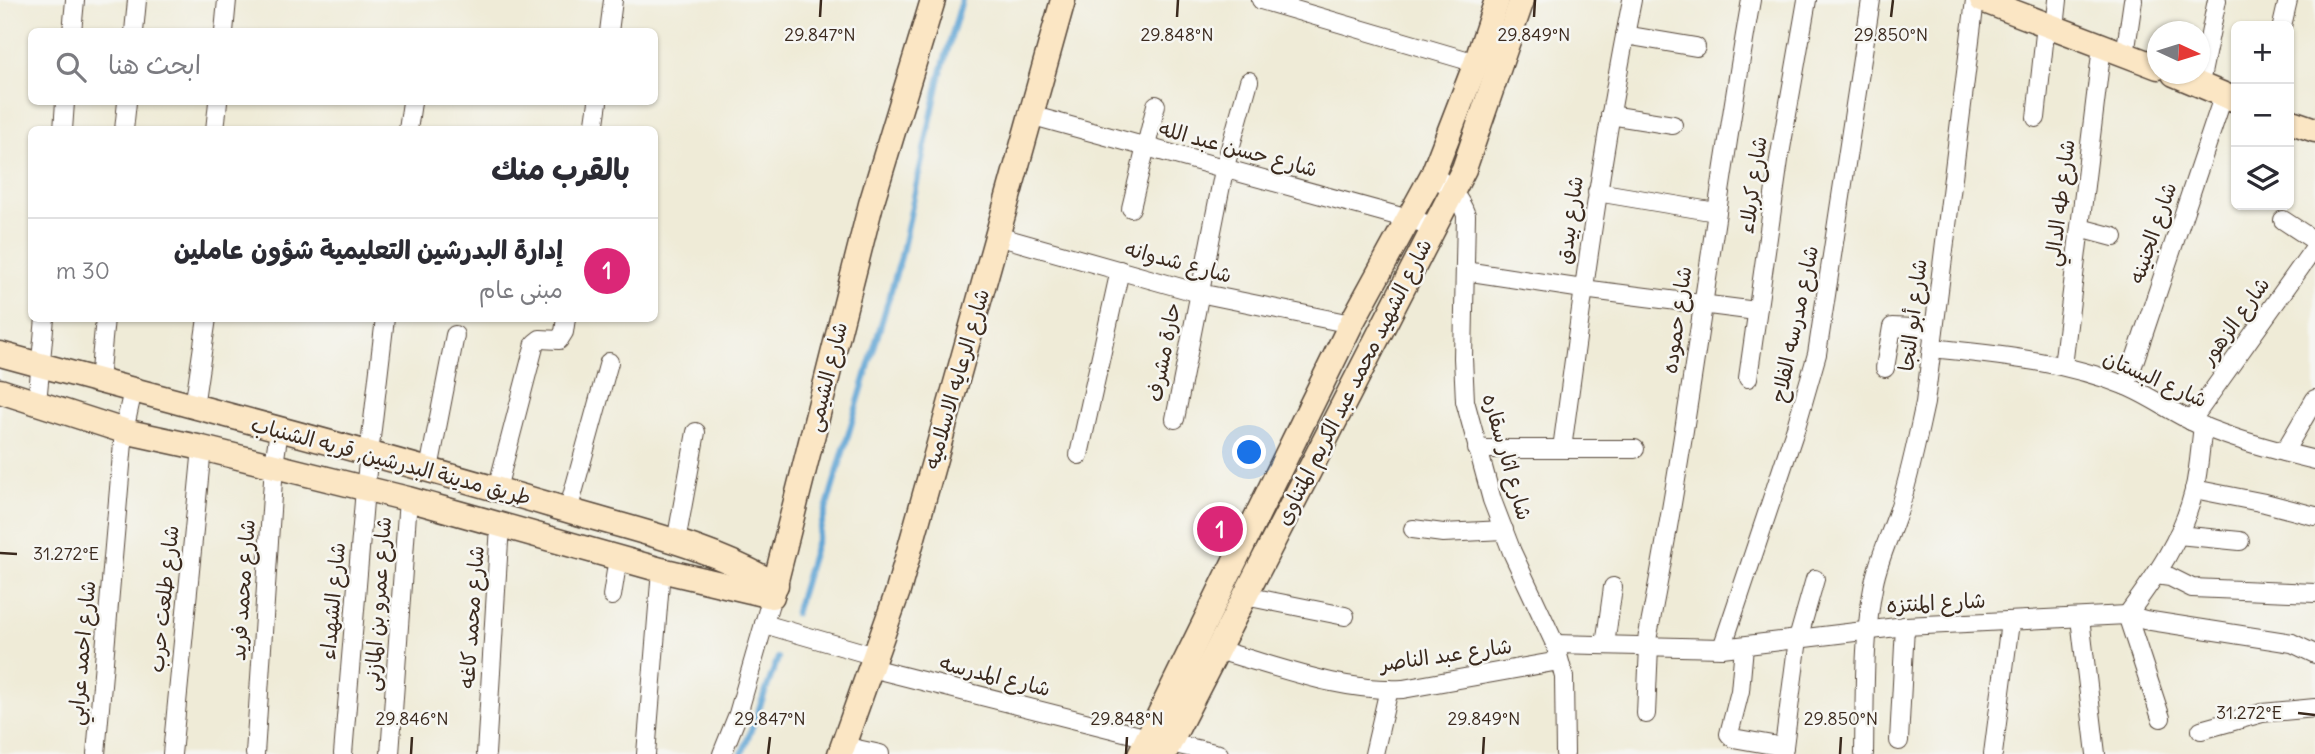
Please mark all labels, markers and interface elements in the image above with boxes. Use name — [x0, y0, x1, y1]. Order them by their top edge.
north arrow — [2147, 21, 2210, 84]
map controls — [2231, 21, 2294, 210]
button: + — [2231, 21, 2294, 84]
text: 29.847°N — [784, 23, 856, 46]
text: 29.848°N — [1140, 23, 1214, 46]
text: 29.849°N — [1497, 23, 1571, 46]
text: 29.850°N — [1854, 23, 1928, 46]
search box — [28, 28, 658, 105]
icon: search — [52, 48, 90, 86]
text: ابحث هنا — [108, 48, 201, 81]
button: − — [2231, 84, 2294, 147]
street label: شارع حسن عبد الله — [1155, 114, 1320, 185]
street label: شارع كربلاء — [1732, 135, 1775, 236]
street label: شارع طه الدالي — [2038, 138, 2087, 269]
button: layers — [2231, 147, 2294, 210]
text: بالقرب منك — [491, 150, 630, 188]
street label: شارع بيدق — [1550, 174, 1591, 266]
street label: شارع الجنينه — [2123, 179, 2184, 288]
text: إدارة البدرشين التعليمية شؤون عاملين — [174, 233, 563, 266]
street label: شارع شدوانه — [1121, 234, 1235, 291]
street label: شارع الشهيد محمد عبد الكريم المتناوى — [1269, 234, 1440, 531]
street label: شارع مدرسه الفلاح — [1765, 243, 1826, 405]
text: 30 m — [56, 256, 110, 285]
text: 1 — [602, 256, 612, 285]
street label: شارع أبو النجا — [1892, 257, 1935, 373]
street label: شارع حموده — [1656, 265, 1699, 376]
street label: شارع الزهور — [2193, 271, 2277, 372]
text: مبنى عام — [479, 275, 563, 304]
street label: شارع الرعايه الاسلاميه — [918, 286, 997, 473]
street label: حارة مشرف — [1141, 300, 1186, 404]
street label: شارع الشيمى — [800, 319, 855, 435]
street label: شارع البستان — [2098, 344, 2211, 415]
street label: شارع اثار سقاره — [1475, 391, 1538, 524]
street label: طريق مدينة البدرشين, قريه الشنباب — [248, 410, 534, 511]
your location — [1232, 435, 1266, 469]
pin: 1 — [1197, 503, 1243, 555]
street label: شارع عمرو بن المازنى — [358, 516, 399, 692]
street label: شارع محمد فريد — [224, 518, 263, 662]
street label: شارع طلعت حرب — [142, 524, 187, 674]
street label: شارع الشهداء — [314, 541, 353, 661]
text: 31.272°E — [33, 542, 99, 565]
street label: شارع محمد كاغه — [453, 545, 492, 690]
street label: شارع احمد عرابي — [62, 579, 107, 727]
street label: شارع المنتزه — [1886, 586, 1986, 621]
street label: شارع عبد الناصر — [1376, 632, 1514, 679]
street label: شارع المدرسه — [936, 649, 1053, 704]
text: 31.272°E — [2216, 701, 2282, 724]
text: 29.846°N — [375, 707, 449, 730]
text: 29.847°N — [734, 707, 806, 730]
text: 29.848°N — [1090, 707, 1164, 730]
text: 29.849°N — [1447, 707, 1521, 730]
text: 29.850°N — [1804, 707, 1878, 730]

